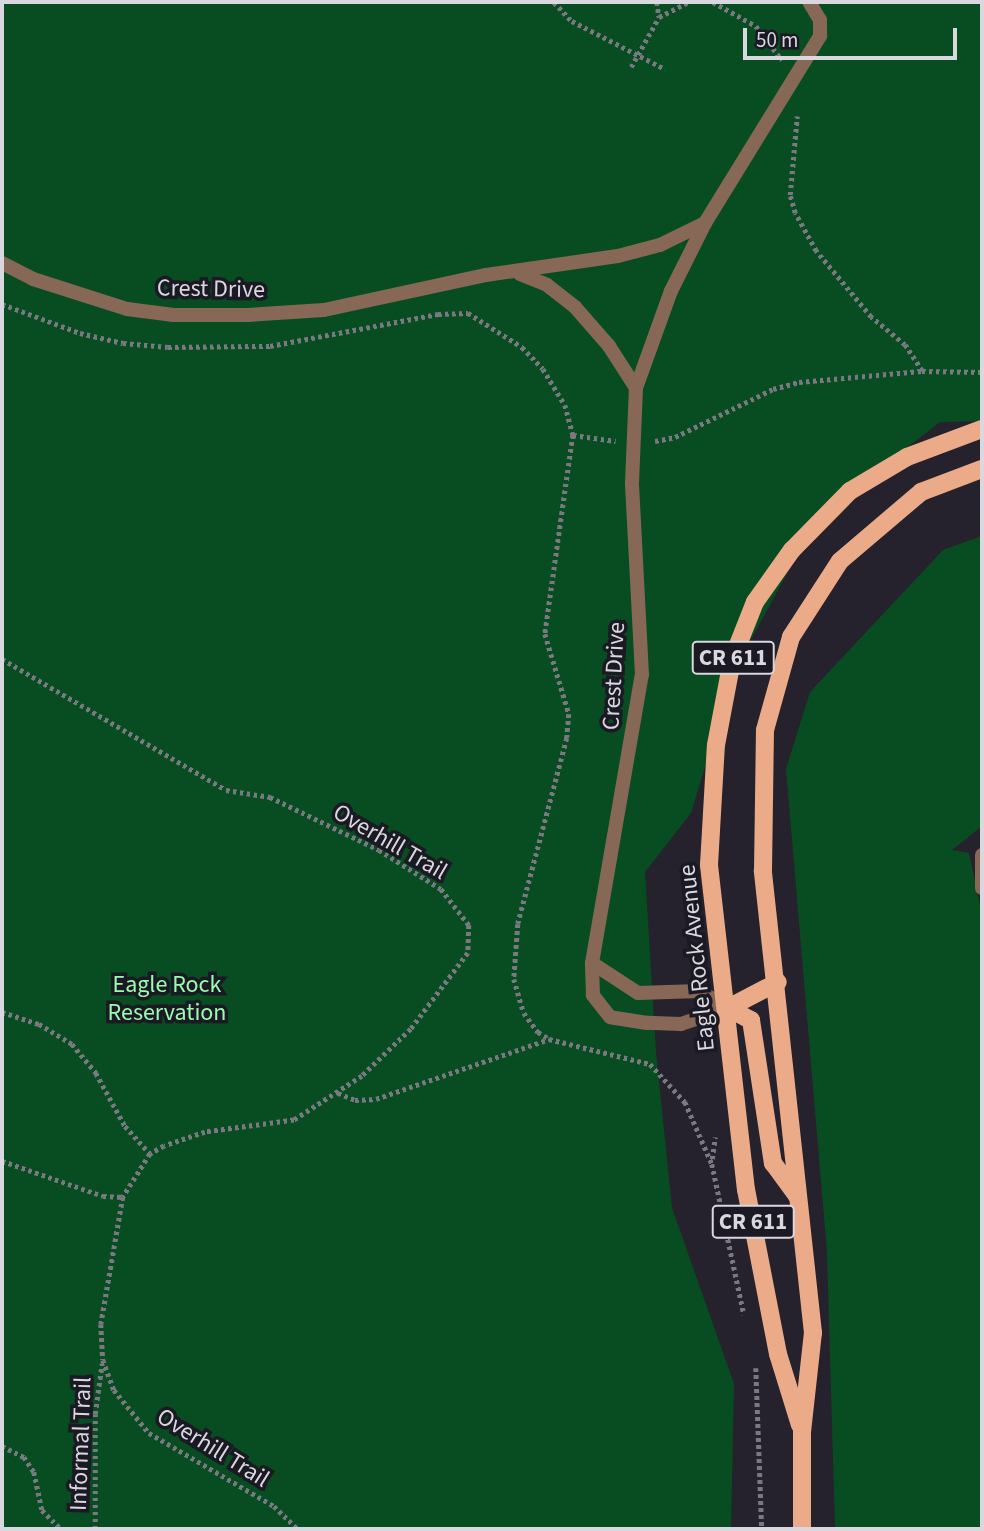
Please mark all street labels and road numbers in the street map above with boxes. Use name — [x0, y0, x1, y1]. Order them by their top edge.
street label: Crest Drive — [157, 274, 265, 304]
street label: Crest Drive — [597, 621, 631, 731]
road number: CR 611 — [691, 638, 775, 678]
street label: Overhill Trail — [328, 798, 452, 886]
street label: Eagle Rock Avenue — [673, 863, 721, 1053]
road number: CR 611 — [711, 1203, 795, 1242]
street label: Informal Trail — [64, 1376, 98, 1512]
street label: Overhill Trail — [152, 1402, 274, 1494]

